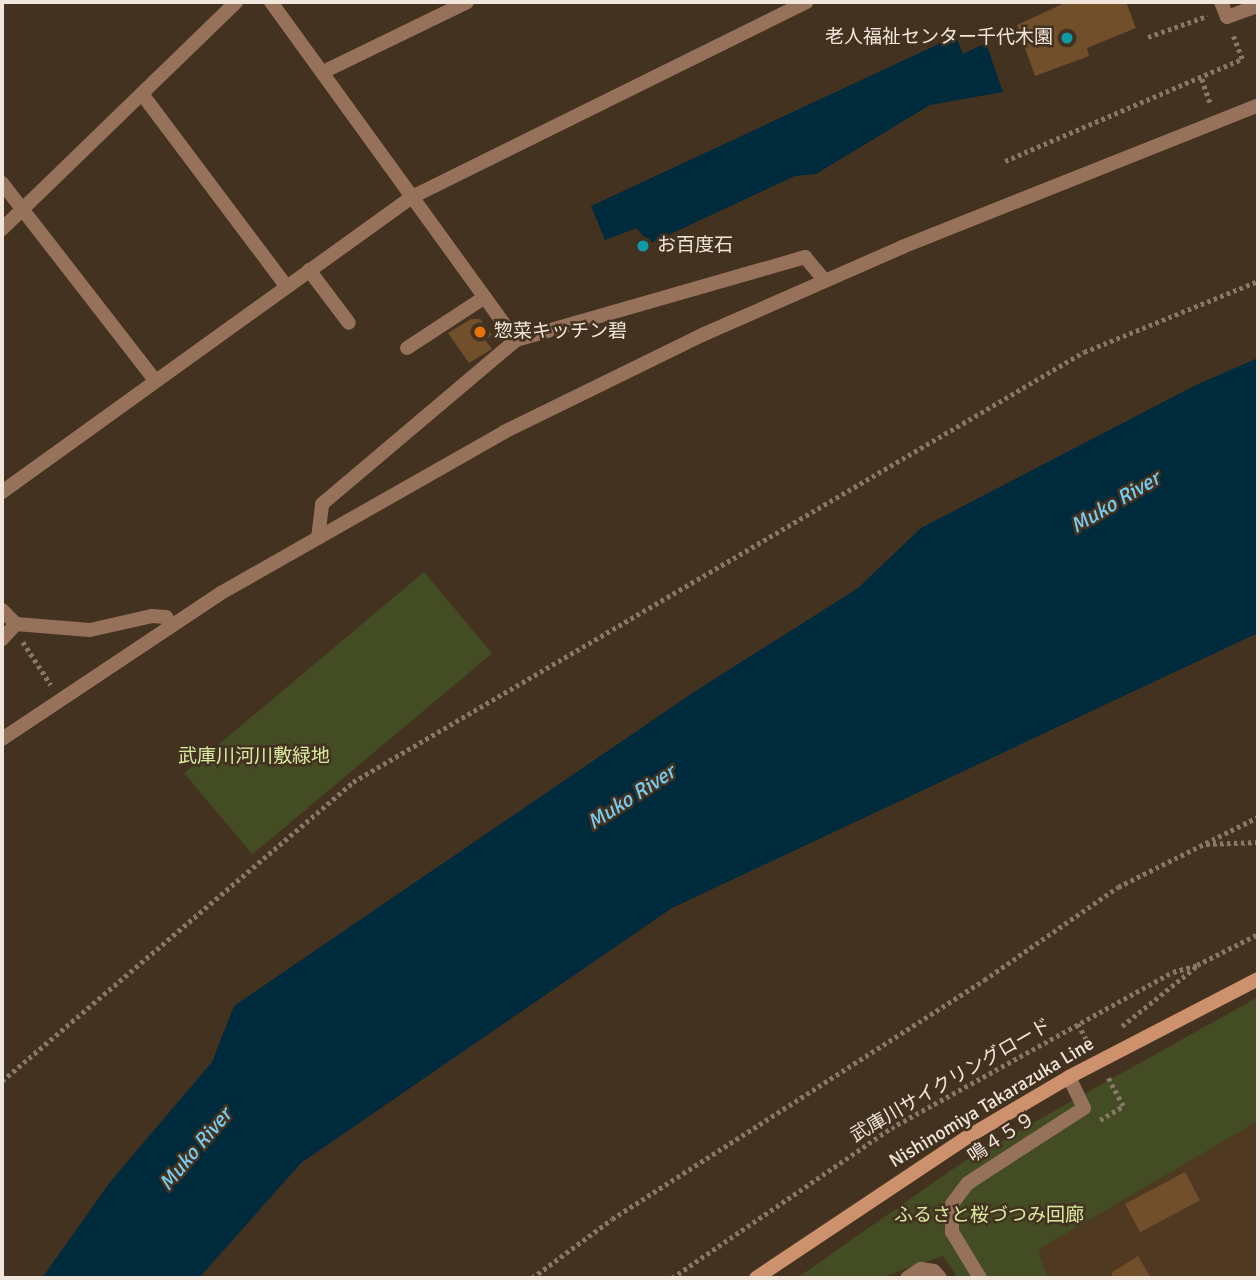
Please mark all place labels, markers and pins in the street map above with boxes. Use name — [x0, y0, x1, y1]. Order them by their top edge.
place label: 老人福祉センター千代木園 — [825, 27, 1053, 49]
marker: 老人福祉センター千代木園 — [1059, 30, 1075, 46]
place label: お百度石 — [657, 235, 733, 257]
marker: お百度石 — [635, 238, 651, 254]
place label: 惣菜キッチン碧 — [494, 321, 627, 343]
marker: 惣菜キッチン碧 — [472, 324, 488, 340]

